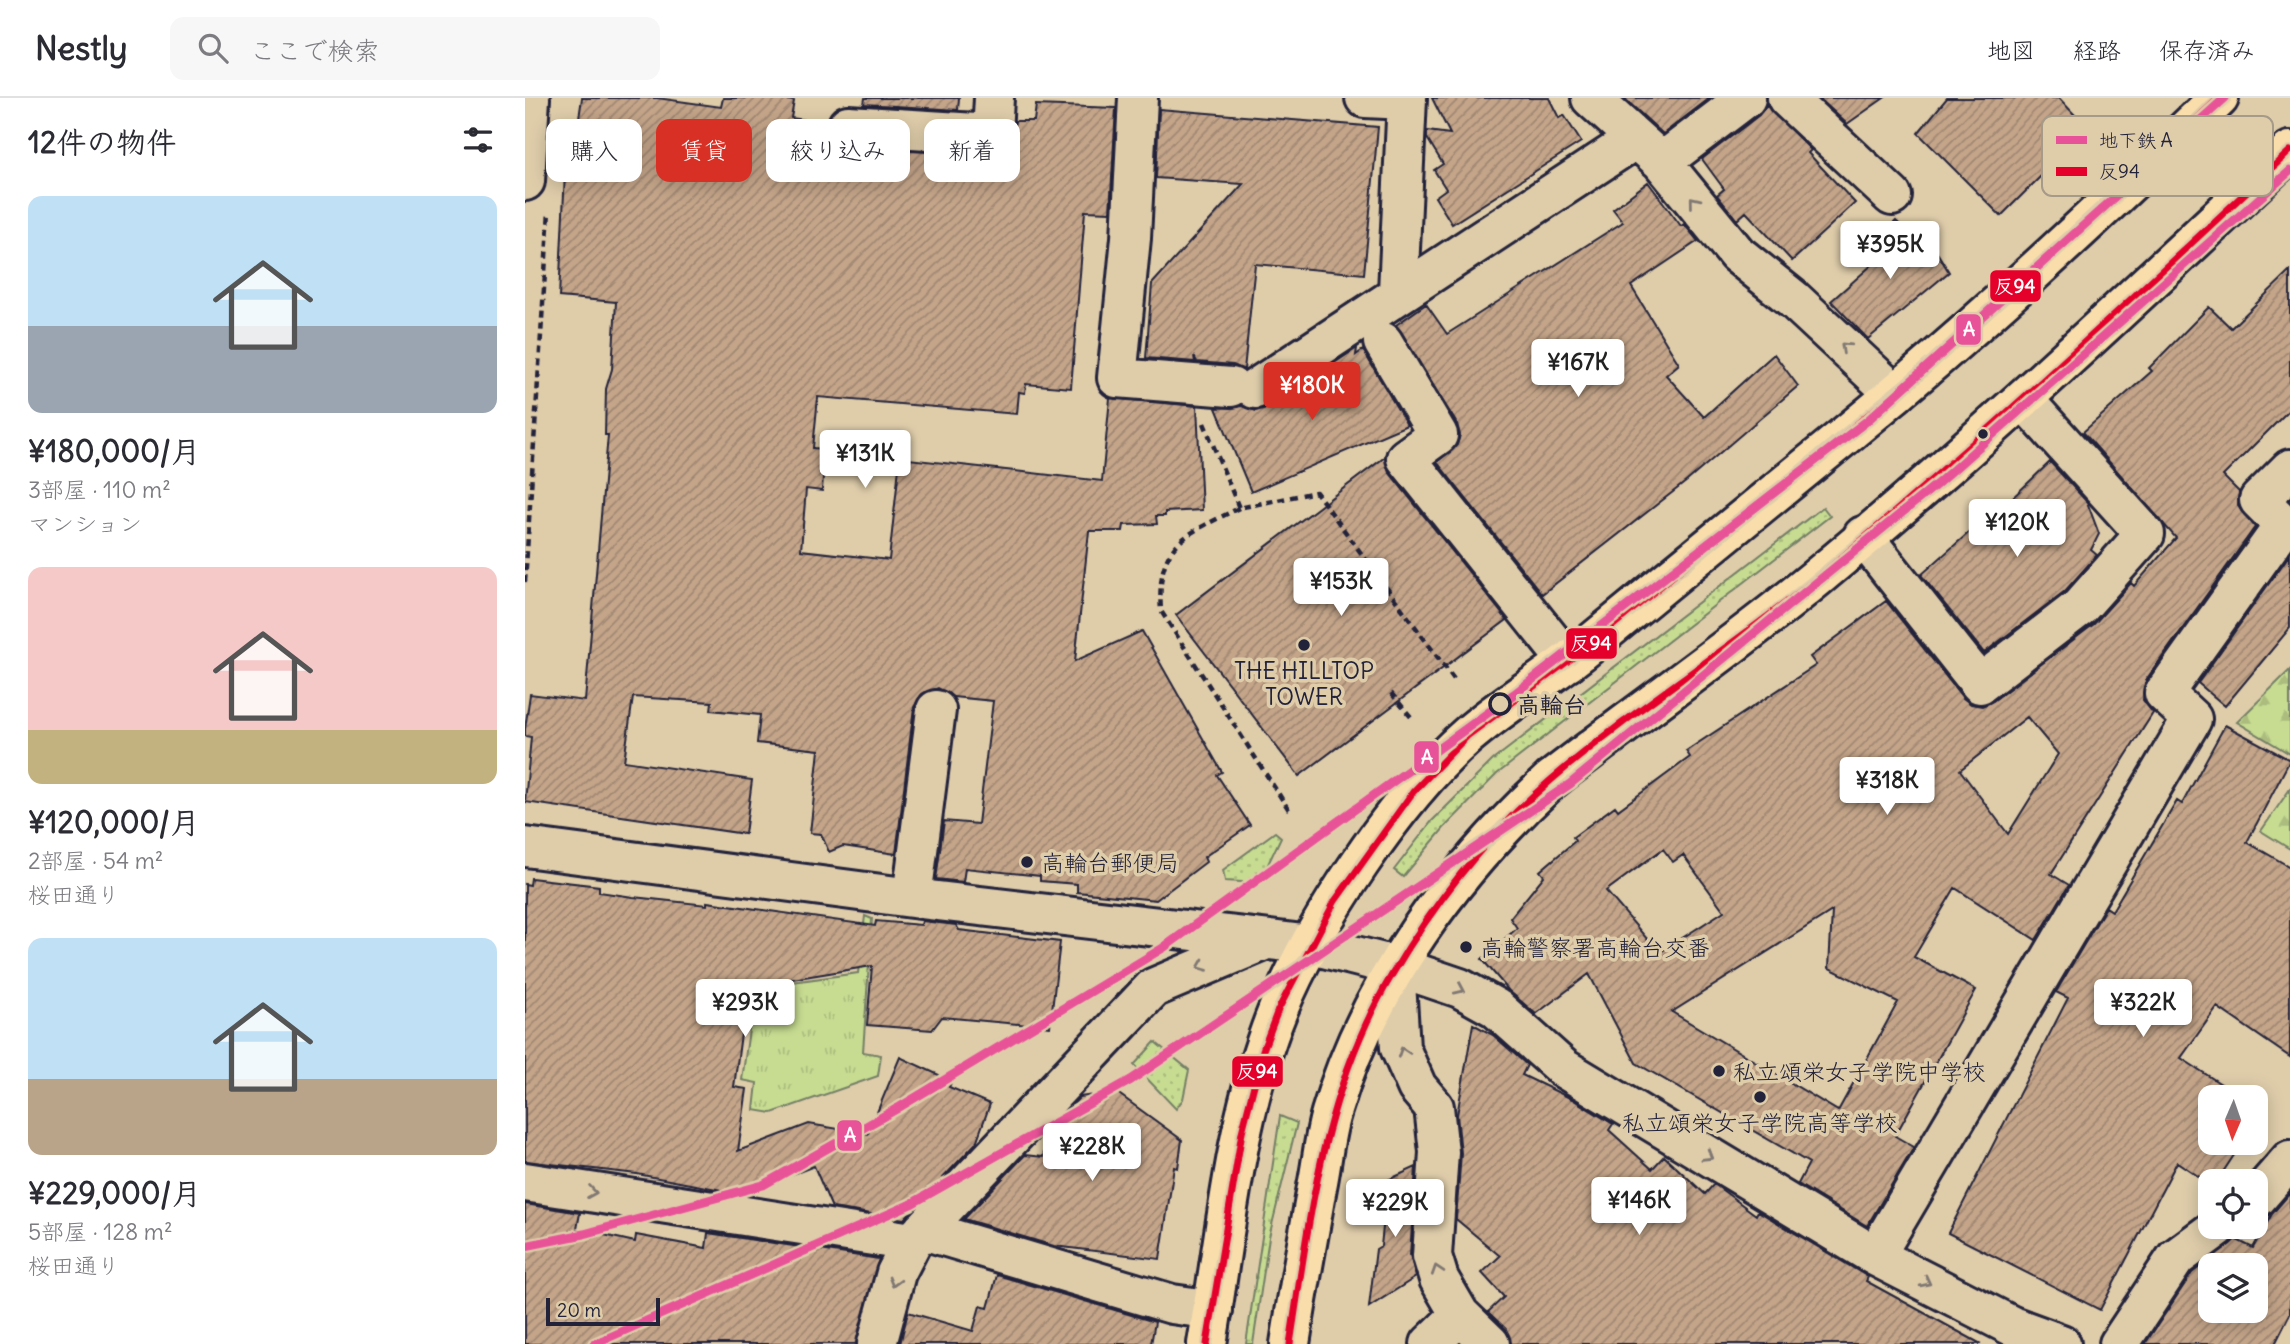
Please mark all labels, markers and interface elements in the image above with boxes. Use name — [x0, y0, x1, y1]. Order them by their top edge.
search box — [170, 17, 660, 80]
text: Nestly — [35, 27, 128, 69]
icon: search — [194, 29, 232, 67]
text: ここで検索 — [250, 34, 380, 67]
text: 地図 — [1987, 35, 2035, 65]
text: 経路 — [2073, 35, 2121, 65]
text: 保存済み — [2159, 35, 2255, 65]
legend — [2042, 116, 2273, 196]
chip: 購入 — [546, 119, 642, 182]
chip: 賃貸 — [656, 119, 752, 182]
chip: 絞り込み — [766, 119, 910, 182]
chip: 新着 — [924, 119, 1020, 182]
icon: filters — [459, 121, 497, 159]
text: 12件の物件 — [28, 123, 176, 161]
text: 地下鉄 A — [2099, 128, 2173, 152]
text: 反94 — [2099, 159, 2140, 183]
one-way arrow — [1689, 197, 1702, 209]
pin: ¥395K — [1841, 222, 1939, 281]
text: ¥395K — [1856, 229, 1924, 258]
icon: home — [200, 242, 326, 368]
line badge: 反94 — [1989, 269, 2042, 303]
text: 反94 — [1995, 274, 2035, 298]
line badge: A — [1955, 313, 1982, 346]
text: A — [1963, 317, 1975, 341]
pin: ¥167K — [1529, 340, 1627, 399]
one-way arrow — [1840, 343, 1853, 356]
text: ¥167K — [1547, 347, 1609, 376]
pin: ¥180K — [1263, 362, 1361, 422]
text: ¥180K — [1279, 370, 1345, 399]
unlabelled marker — [1976, 427, 1990, 441]
pin: ¥131K — [816, 430, 914, 490]
text: ¥180,000/月 — [28, 432, 201, 470]
text: ¥131K — [836, 438, 894, 467]
text: 3部屋 · 110 m² — [28, 475, 171, 504]
pin: ¥120K — [1968, 500, 2066, 559]
text: ¥120K — [1985, 507, 2049, 536]
text: マンション — [28, 509, 142, 538]
pin: ¥153K — [1292, 559, 1390, 618]
text: ¥153K — [1309, 566, 1373, 595]
icon: home — [200, 613, 326, 739]
line badge: 反94 — [1565, 627, 1618, 660]
text: 反94 — [1571, 631, 1611, 655]
marker: THE HILLTOP TOWER — [1296, 637, 1312, 653]
place label: THE HILLTOP TOWER — [1234, 656, 1374, 711]
place label: 高輪台 — [1517, 690, 1586, 719]
marker: 高輪台 — [1489, 693, 1511, 715]
line badge: A — [1413, 740, 1440, 774]
text: A — [1421, 745, 1433, 769]
pin: ¥318K — [1838, 758, 1936, 817]
text: ¥318K — [1856, 765, 1918, 794]
text: ¥120,000/月 — [28, 803, 200, 841]
text: 2部屋 · 54 m² — [28, 846, 163, 875]
place label: 高輪台郵便局 — [1041, 848, 1179, 877]
marker: 高輪台郵便局 — [1019, 854, 1035, 870]
text: 桜田通り — [28, 880, 120, 909]
place label: 高輪警察署高輪台交番 — [1480, 933, 1710, 962]
marker: 高輪警察署高輪台交番 — [1458, 939, 1474, 955]
one-way arrow — [1197, 957, 1209, 971]
pin: ¥293K — [696, 979, 794, 1039]
pin: ¥322K — [2094, 979, 2192, 1039]
one-way arrow — [1452, 981, 1465, 995]
icon: home — [200, 984, 326, 1110]
text: ¥293K — [712, 987, 778, 1016]
text: ¥322K — [2110, 987, 2176, 1016]
one-way arrow — [1397, 1047, 1411, 1059]
line badge: 反94 — [1231, 1055, 1284, 1088]
place label: 私立頌栄女子学院中学校 — [1733, 1057, 1986, 1086]
text: 反94 — [1237, 1059, 1277, 1083]
marker: 私立頌栄女子学院中学校 — [1711, 1063, 1727, 1079]
north arrow — [2198, 1085, 2268, 1155]
map controls — [2198, 1085, 2268, 1323]
marker: 私立頌栄女子学院高等学校 — [1752, 1089, 1768, 1105]
place label: 私立頌栄女子学院高等学校 — [1622, 1108, 1898, 1137]
line badge: A — [836, 1119, 863, 1152]
text: A — [844, 1123, 856, 1147]
pin: ¥228K — [1043, 1124, 1141, 1183]
text: ¥228K — [1059, 1131, 1125, 1160]
one-way arrow — [1701, 1147, 1714, 1160]
button: locate — [2198, 1169, 2268, 1239]
text: ¥229,000/月 — [28, 1174, 201, 1212]
pin: ¥146K — [1590, 1178, 1688, 1237]
pin: ¥229K — [1346, 1180, 1444, 1239]
one-way arrow — [587, 1184, 598, 1199]
text: ¥146K — [1607, 1185, 1671, 1214]
text: ¥229K — [1362, 1187, 1428, 1216]
text: 5部屋 · 128 m² — [28, 1217, 173, 1246]
text: 桜田通り — [28, 1251, 120, 1280]
button: layers — [2198, 1253, 2268, 1323]
one-way arrow — [1430, 1264, 1445, 1276]
one-way arrow — [1919, 1274, 1931, 1287]
one-way arrow — [888, 1275, 903, 1287]
scale bar — [546, 1295, 660, 1327]
text: 20 m — [557, 1298, 601, 1322]

